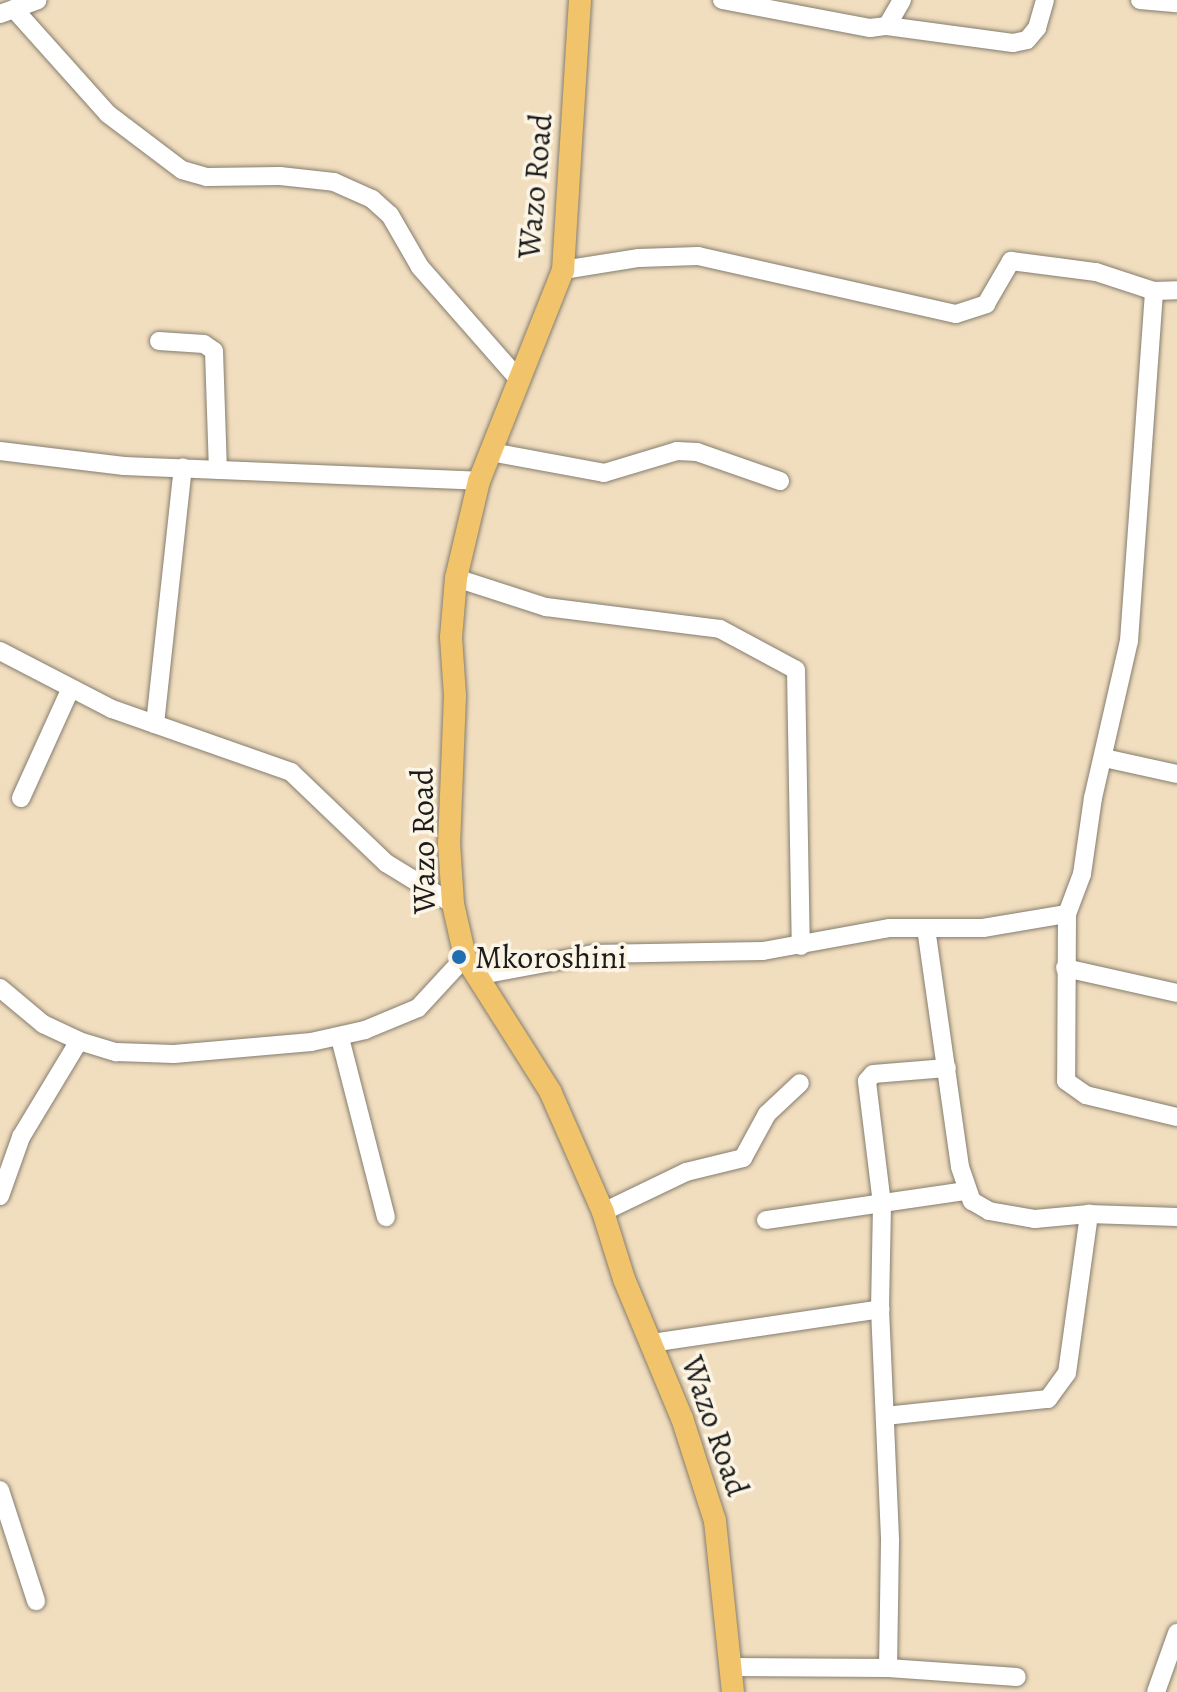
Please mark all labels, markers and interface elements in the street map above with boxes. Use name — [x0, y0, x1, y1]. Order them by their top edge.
street label: Wazo Road — [510, 112, 560, 260]
street label: Wazo Road — [403, 768, 443, 914]
place label: Mkoroshini — [475, 938, 627, 976]
marker: Mkoroshini — [450, 948, 468, 966]
street label: Wazo Road — [673, 1351, 757, 1501]

